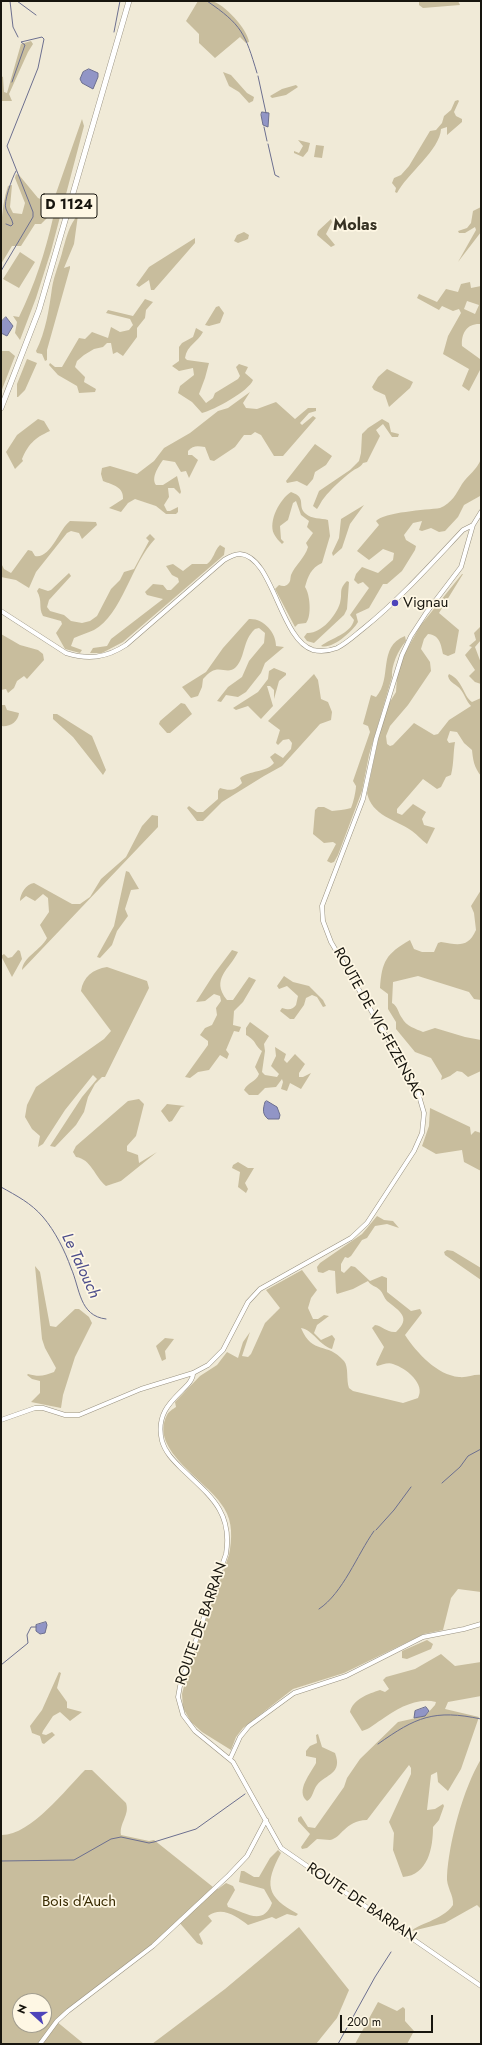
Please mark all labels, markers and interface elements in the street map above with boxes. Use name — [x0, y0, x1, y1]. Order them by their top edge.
road number: D 1124 — [41, 194, 97, 218]
district label: Molas — [333, 216, 377, 236]
place label: Vignau — [403, 594, 448, 612]
marker: Vignau — [390, 598, 400, 608]
street label: ROUTE DE VIC-FEZENSAC — [329, 945, 427, 1103]
water label: Le Talouch — [57, 1230, 103, 1302]
street label: ROUTE DE BARRAN — [173, 1560, 231, 1688]
street label: ROUTE DE BARRAN — [303, 1860, 419, 1946]
park label: Bois d'Auch — [42, 1893, 116, 1911]
north arrow — [12, 1993, 52, 2033]
text: N — [13, 2002, 31, 2016]
scale bar — [342, 2007, 435, 2033]
text: 200 m — [347, 2013, 381, 2031]

